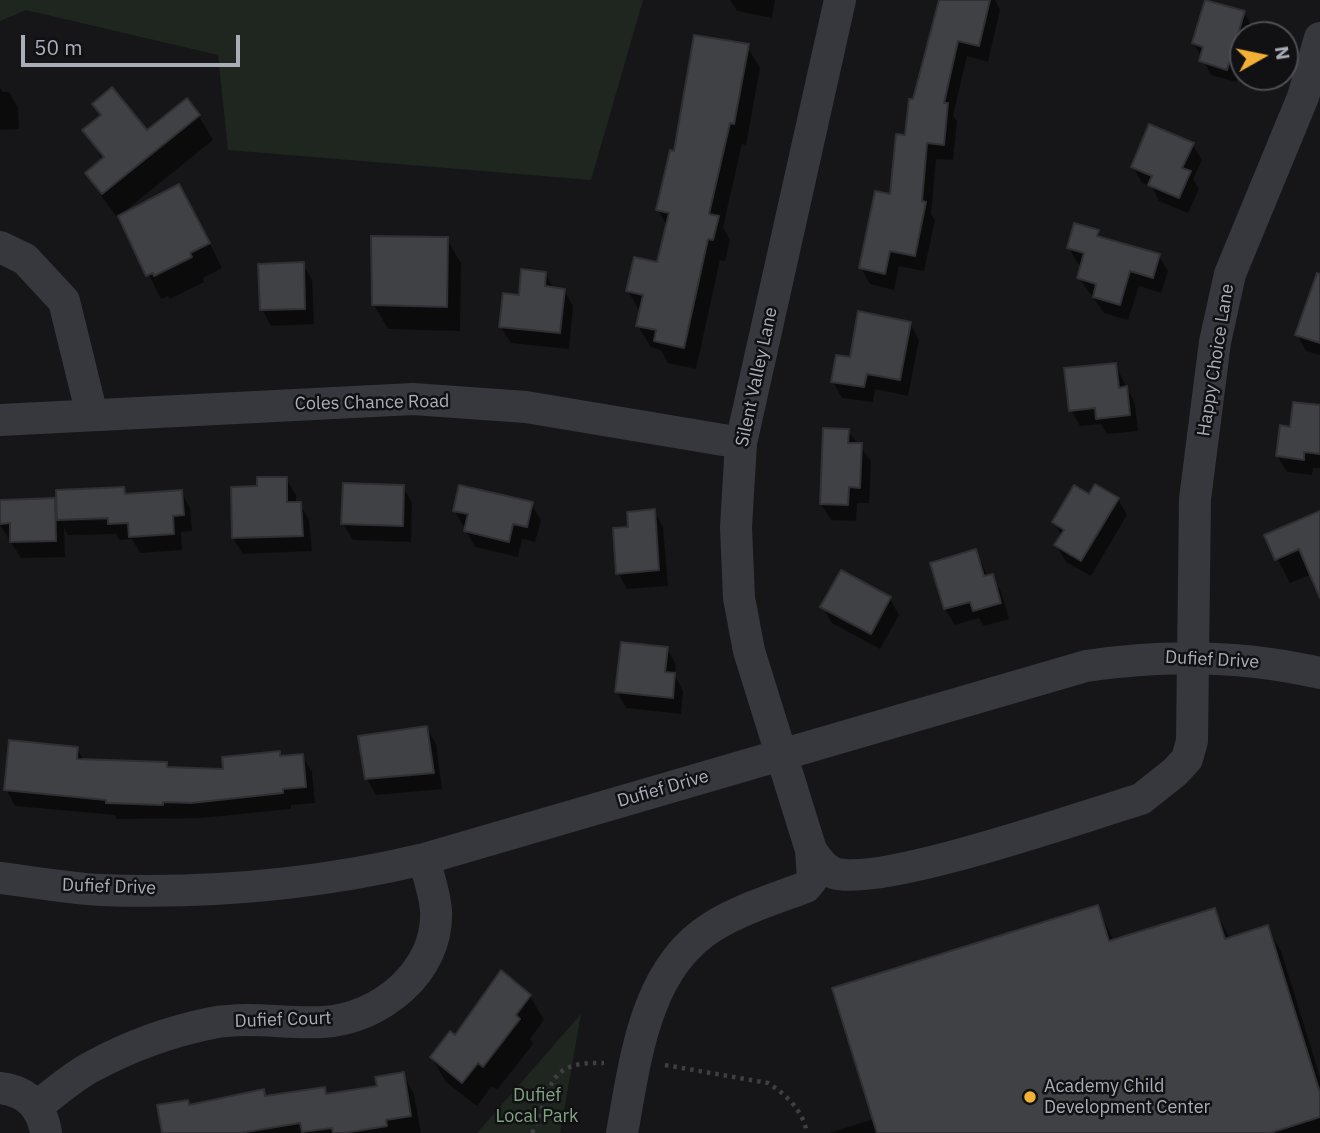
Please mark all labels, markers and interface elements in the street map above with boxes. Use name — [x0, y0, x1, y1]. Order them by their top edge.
scale bar — [24, 21, 243, 65]
north arrow — [1229, 21, 1299, 91]
text: 50 m — [34, 33, 83, 61]
text: N — [1270, 44, 1296, 62]
street label: Happy Choice Lane — [1193, 282, 1239, 438]
street label: Silent Valley Lane — [732, 305, 782, 449]
street label: Coles Chance Road — [294, 391, 450, 415]
street label: Dufief Drive — [1164, 647, 1260, 673]
street label: Dufief Drive — [615, 766, 711, 812]
street label: Dufief Drive — [62, 875, 156, 899]
street label: Dufief Court — [234, 1008, 332, 1032]
place label: Academy Child Development Center — [1044, 1076, 1210, 1118]
park label: Dufief Local Park — [495, 1085, 579, 1128]
marker: Academy Child Development Center — [1022, 1089, 1038, 1105]

